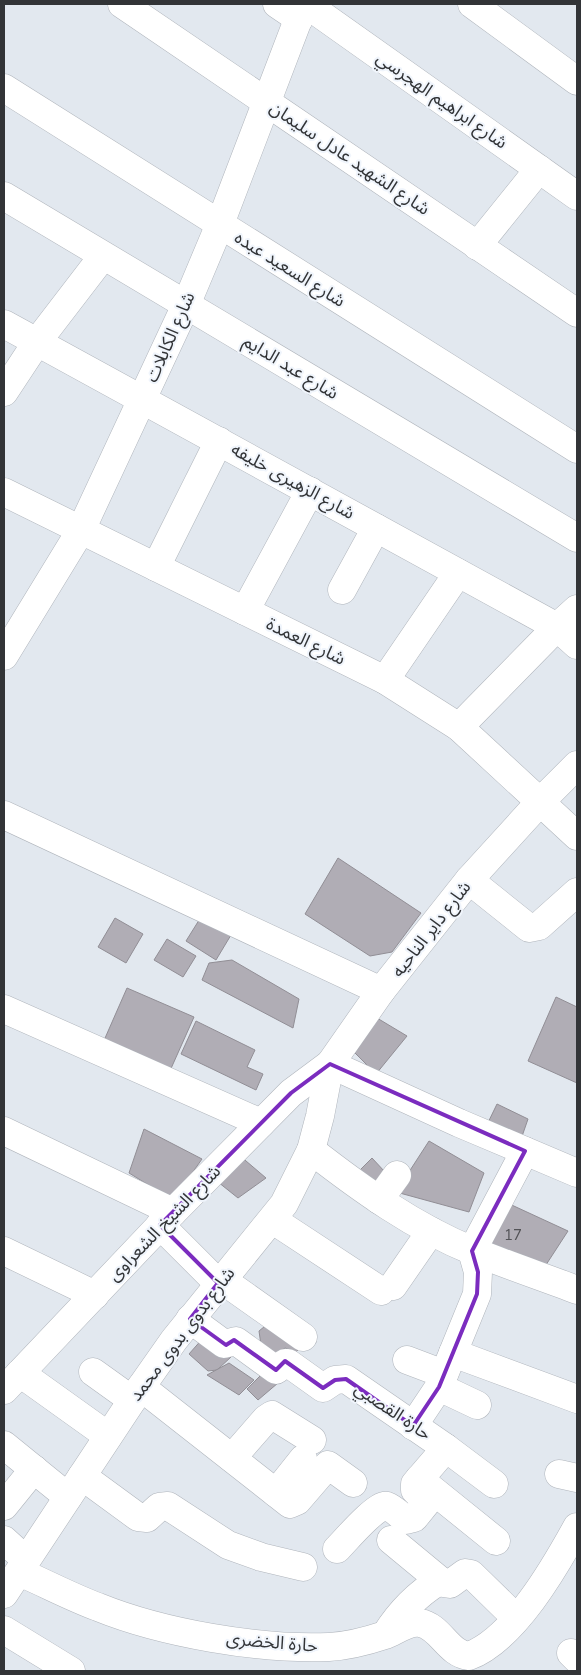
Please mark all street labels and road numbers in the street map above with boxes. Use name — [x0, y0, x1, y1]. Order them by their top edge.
street label: شارع ابراهيم الهجرسي — [370, 46, 512, 156]
street label: شارع الشهيد عادل سليمان — [264, 95, 435, 222]
street label: شارع السعيد عبده — [229, 225, 350, 314]
street label: شارع الكابلات — [139, 288, 202, 387]
street label: شارع عبد الدايم — [238, 329, 343, 407]
street label: شارع الزهيرى خليفه — [226, 437, 359, 527]
street label: شارع العمدة — [262, 612, 350, 672]
street label: شارع داير الناحيه — [386, 876, 478, 983]
street label: شارع الشيخ الشعراوى — [102, 1160, 227, 1288]
street label: شارع بدوى بدوى محمد — [124, 1262, 242, 1407]
street label: حارة القصبي — [349, 1376, 436, 1447]
street label: حارة الخضرى — [225, 1626, 319, 1658]

